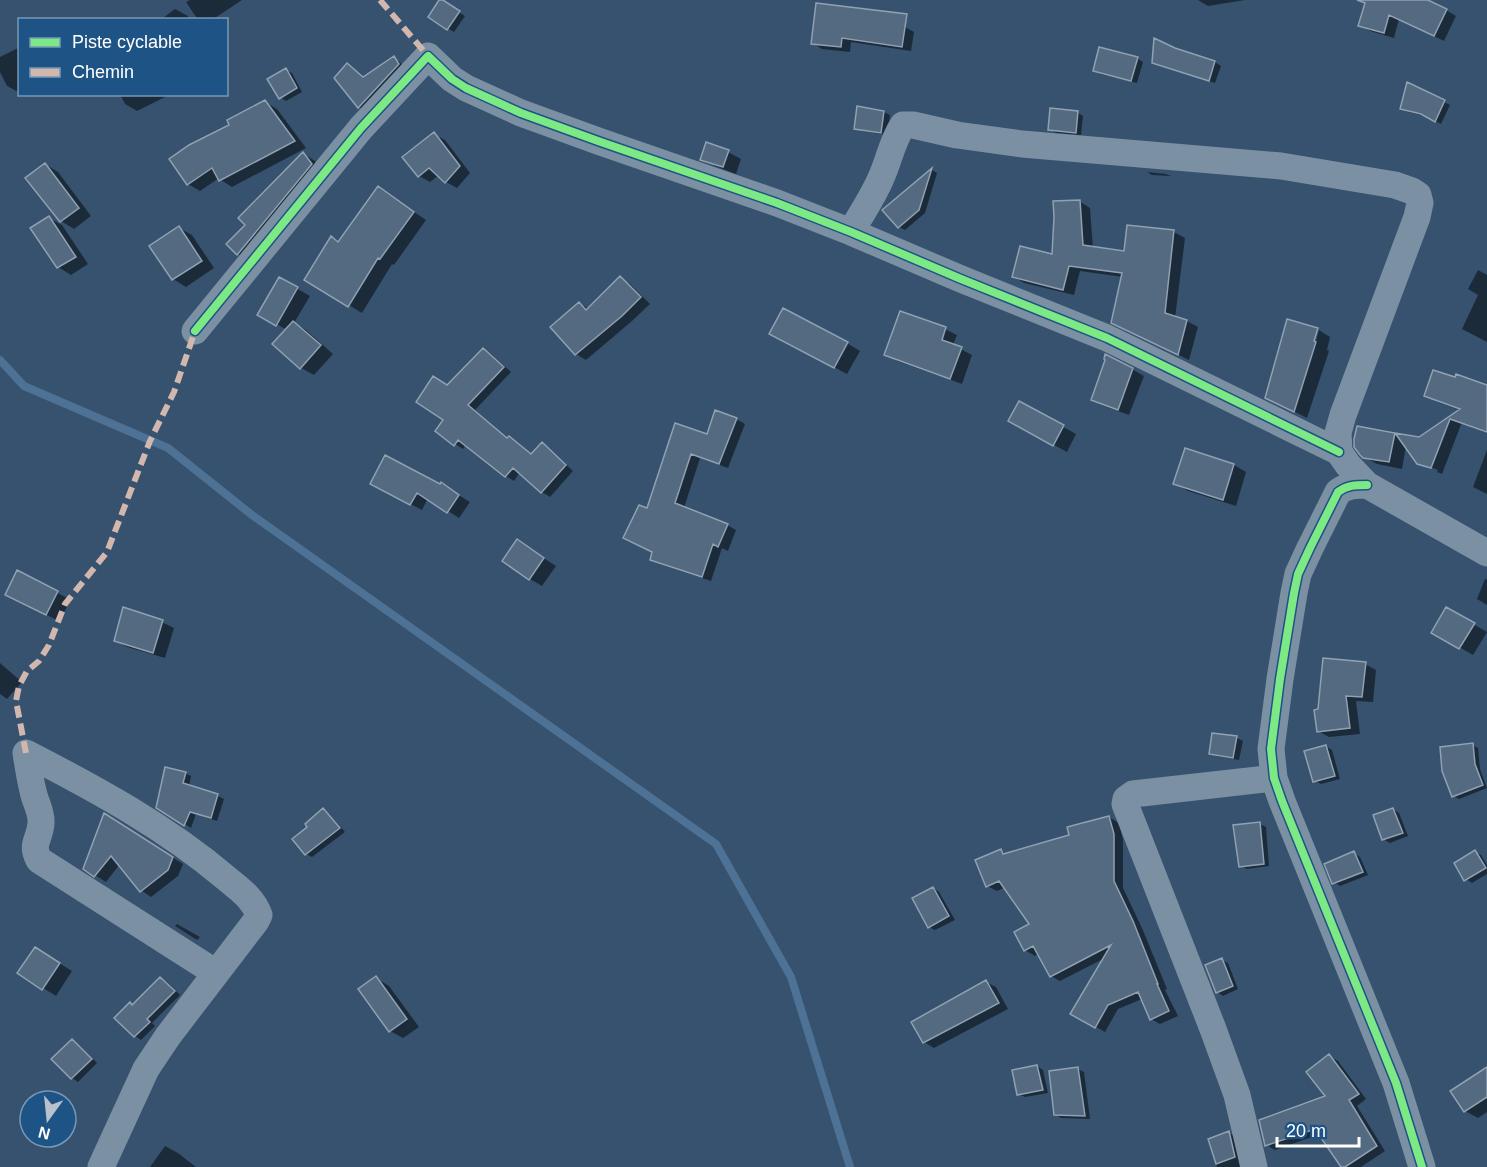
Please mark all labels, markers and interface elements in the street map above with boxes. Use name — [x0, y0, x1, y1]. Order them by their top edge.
legend — [18, 18, 228, 96]
text: Piste cyclable — [72, 32, 182, 52]
text: Chemin — [72, 62, 134, 82]
north arrow — [18, 1089, 78, 1149]
scale bar — [1277, 1110, 1360, 1148]
text: 20 m — [1286, 1121, 1326, 1141]
text: N — [36, 1123, 52, 1143]

